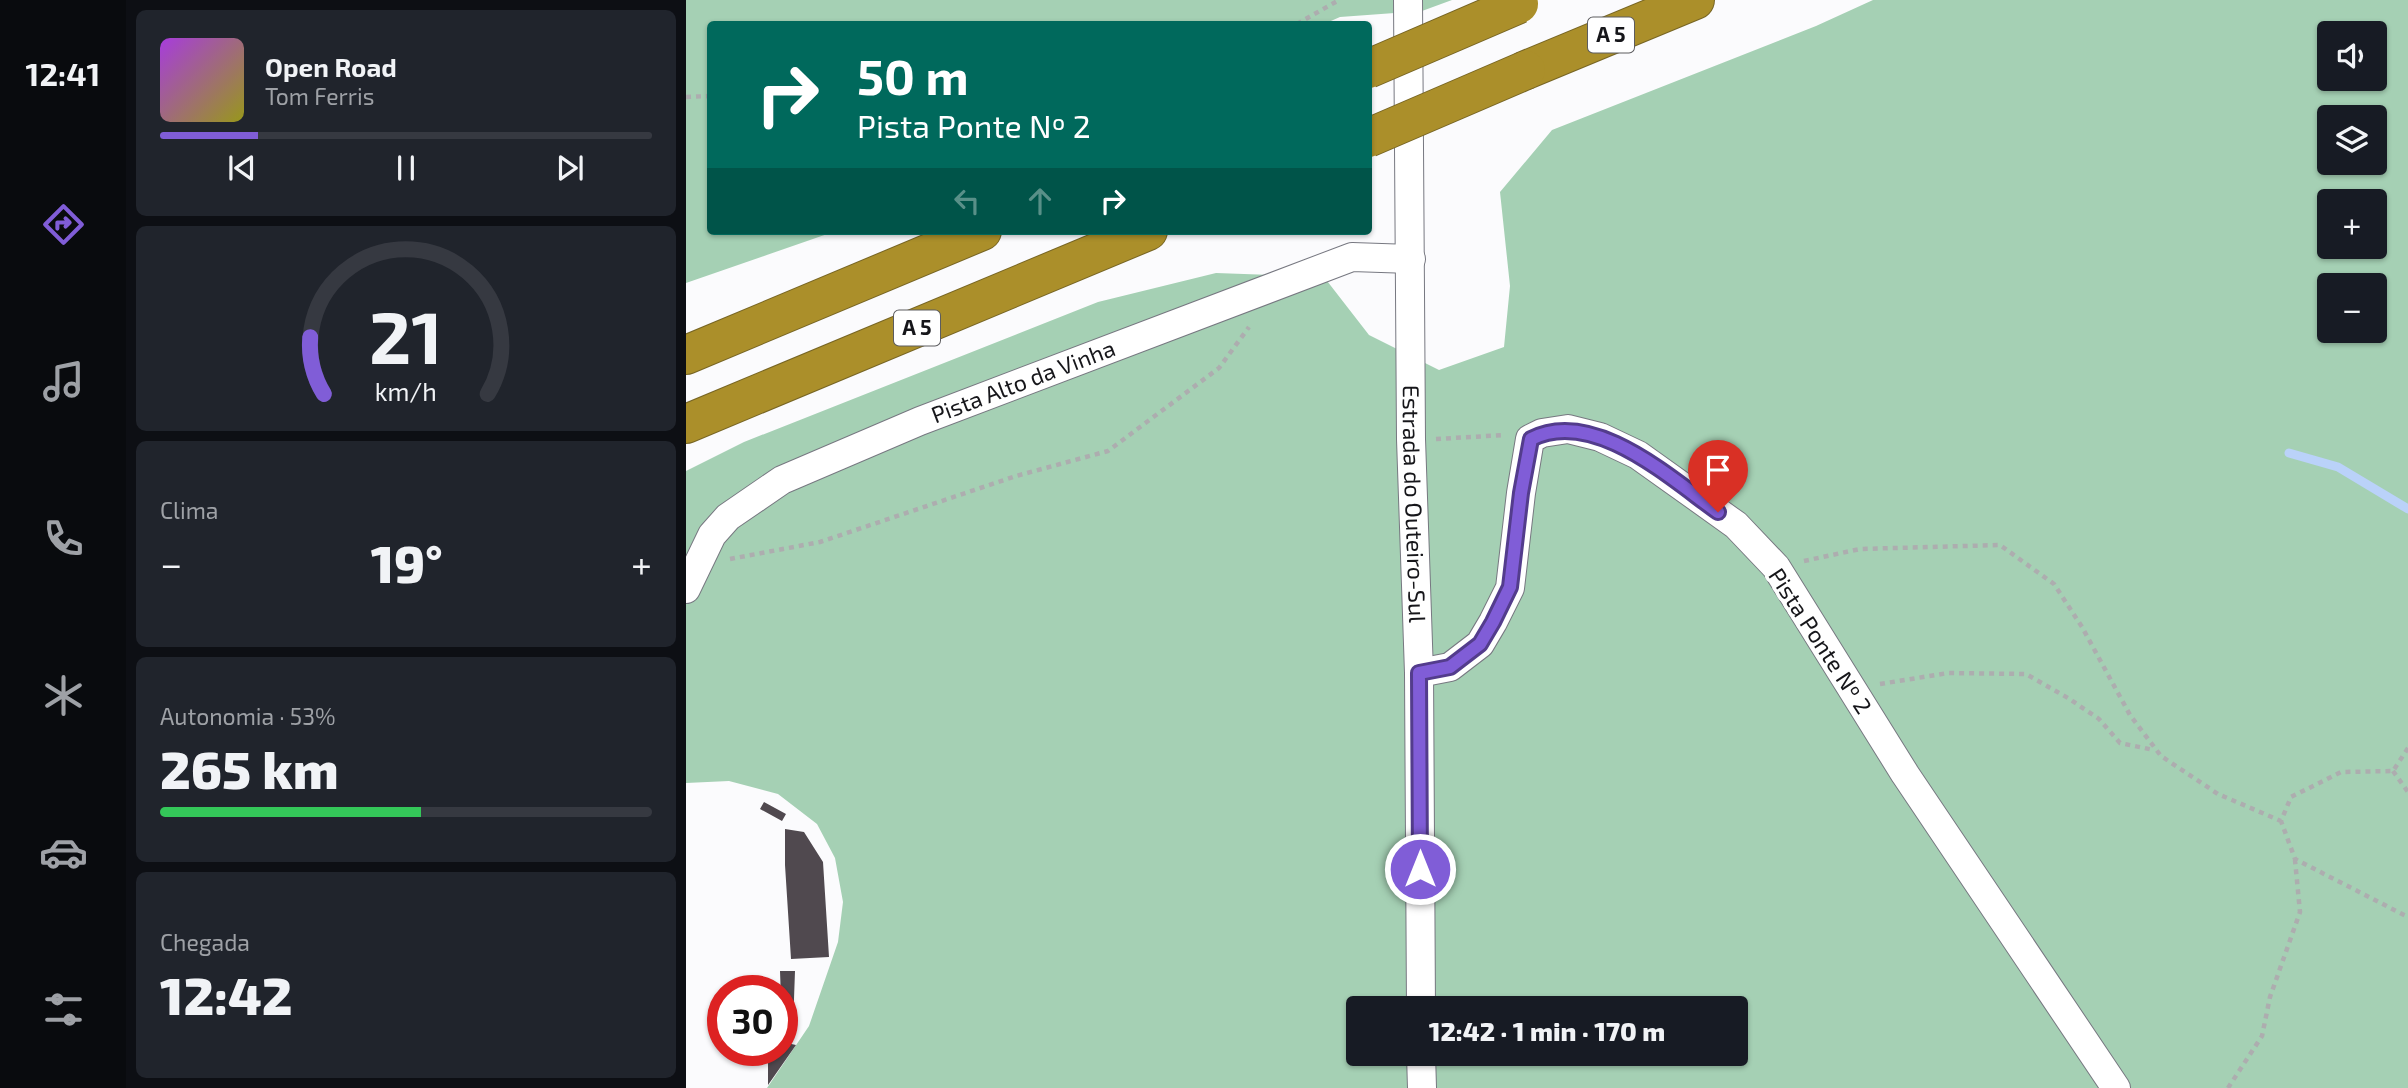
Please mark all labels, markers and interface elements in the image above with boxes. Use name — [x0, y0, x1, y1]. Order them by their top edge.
road number: A 5 — [1588, 18, 1634, 52]
map controls — [2317, 21, 2387, 343]
button: sound — [2317, 21, 2387, 91]
text: 50 m — [857, 46, 969, 105]
icon: right — [742, 49, 833, 140]
text: Open Road — [265, 51, 397, 82]
text: 12:41 — [26, 54, 100, 92]
text: Tom Ferris — [265, 82, 374, 110]
button: layers — [2317, 105, 2387, 175]
text: Pista Ponte Nº 2 — [857, 106, 1091, 144]
icon: previous — [223, 149, 261, 187]
icon: pause — [387, 149, 425, 187]
icon: next — [551, 149, 589, 187]
icon: left — [948, 182, 986, 220]
icon: ahead — [1021, 182, 1059, 220]
icon: right — [1094, 182, 1132, 220]
button: + — [2317, 189, 2387, 259]
icon: directions — [39, 200, 88, 249]
button: − — [2317, 273, 2387, 343]
text: 21 — [369, 292, 443, 380]
road number: A 5 — [894, 310, 940, 346]
street label: Pista Alto da Vinha — [927, 333, 1119, 428]
icon: music — [39, 357, 88, 406]
text: km/h — [375, 376, 437, 406]
street label: Estrada do Outeiro-Sul — [1398, 385, 1432, 623]
pin — [1688, 440, 1748, 512]
icon: arrive — [1699, 451, 1737, 489]
text: Clima — [160, 496, 218, 524]
icon: phone — [39, 514, 88, 563]
text: 19° — [371, 531, 443, 593]
text: − — [160, 540, 182, 586]
text: + — [631, 540, 652, 586]
street label: Pista Ponte Nº 2 — [1763, 562, 1878, 719]
icon: climate — [39, 671, 88, 720]
text: Autonomia · 53% — [160, 702, 336, 730]
text: 265 km — [160, 737, 339, 799]
icon: car — [39, 828, 88, 877]
position arrow — [1383, 832, 1457, 906]
text: Chegada — [160, 928, 250, 956]
text: 12:42 — [160, 963, 293, 1025]
speed limit sign: 30 — [707, 975, 798, 1066]
icon: filters — [39, 985, 88, 1034]
text: 12:42 · 1 min · 170 m — [1429, 1015, 1665, 1046]

